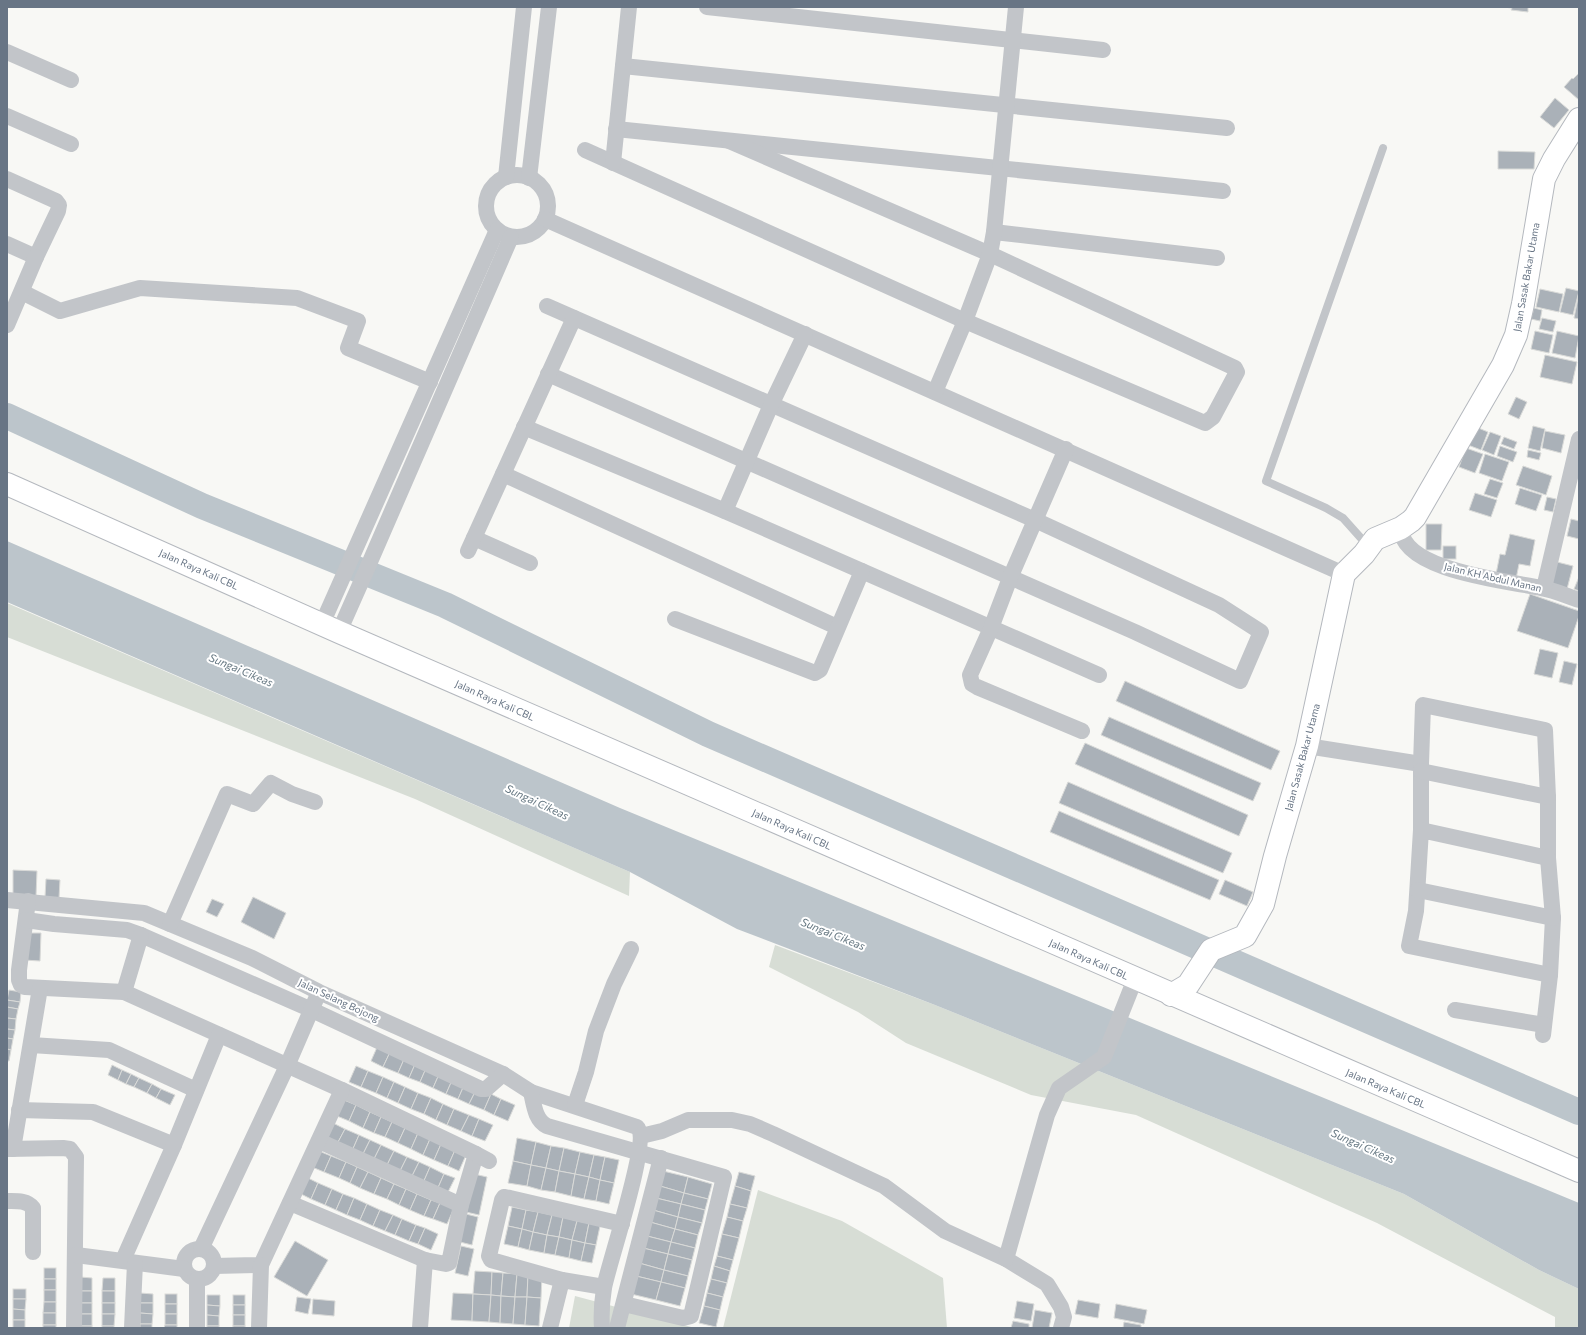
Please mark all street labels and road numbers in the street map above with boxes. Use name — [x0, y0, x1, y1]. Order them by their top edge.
street label: Jalan Sasak Bakar Utama — [1510, 221, 1542, 333]
street label: Jalan Raya Kali CBL — [157, 546, 241, 592]
street label: Jalan KH Abdul Manan — [1443, 560, 1543, 594]
street label: Jalan Raya Kali CBL — [453, 677, 537, 723]
street label: Jalan Sasak Bakar Utama — [1282, 702, 1322, 812]
street label: Jalan Raya Kali CBL — [750, 806, 834, 852]
street label: Jalan Raya Kali CBL — [1047, 936, 1131, 982]
street label: Jalan Selang Bojong — [297, 976, 382, 1024]
street label: Jalan Raya Kali CBL — [1344, 1066, 1428, 1110]

